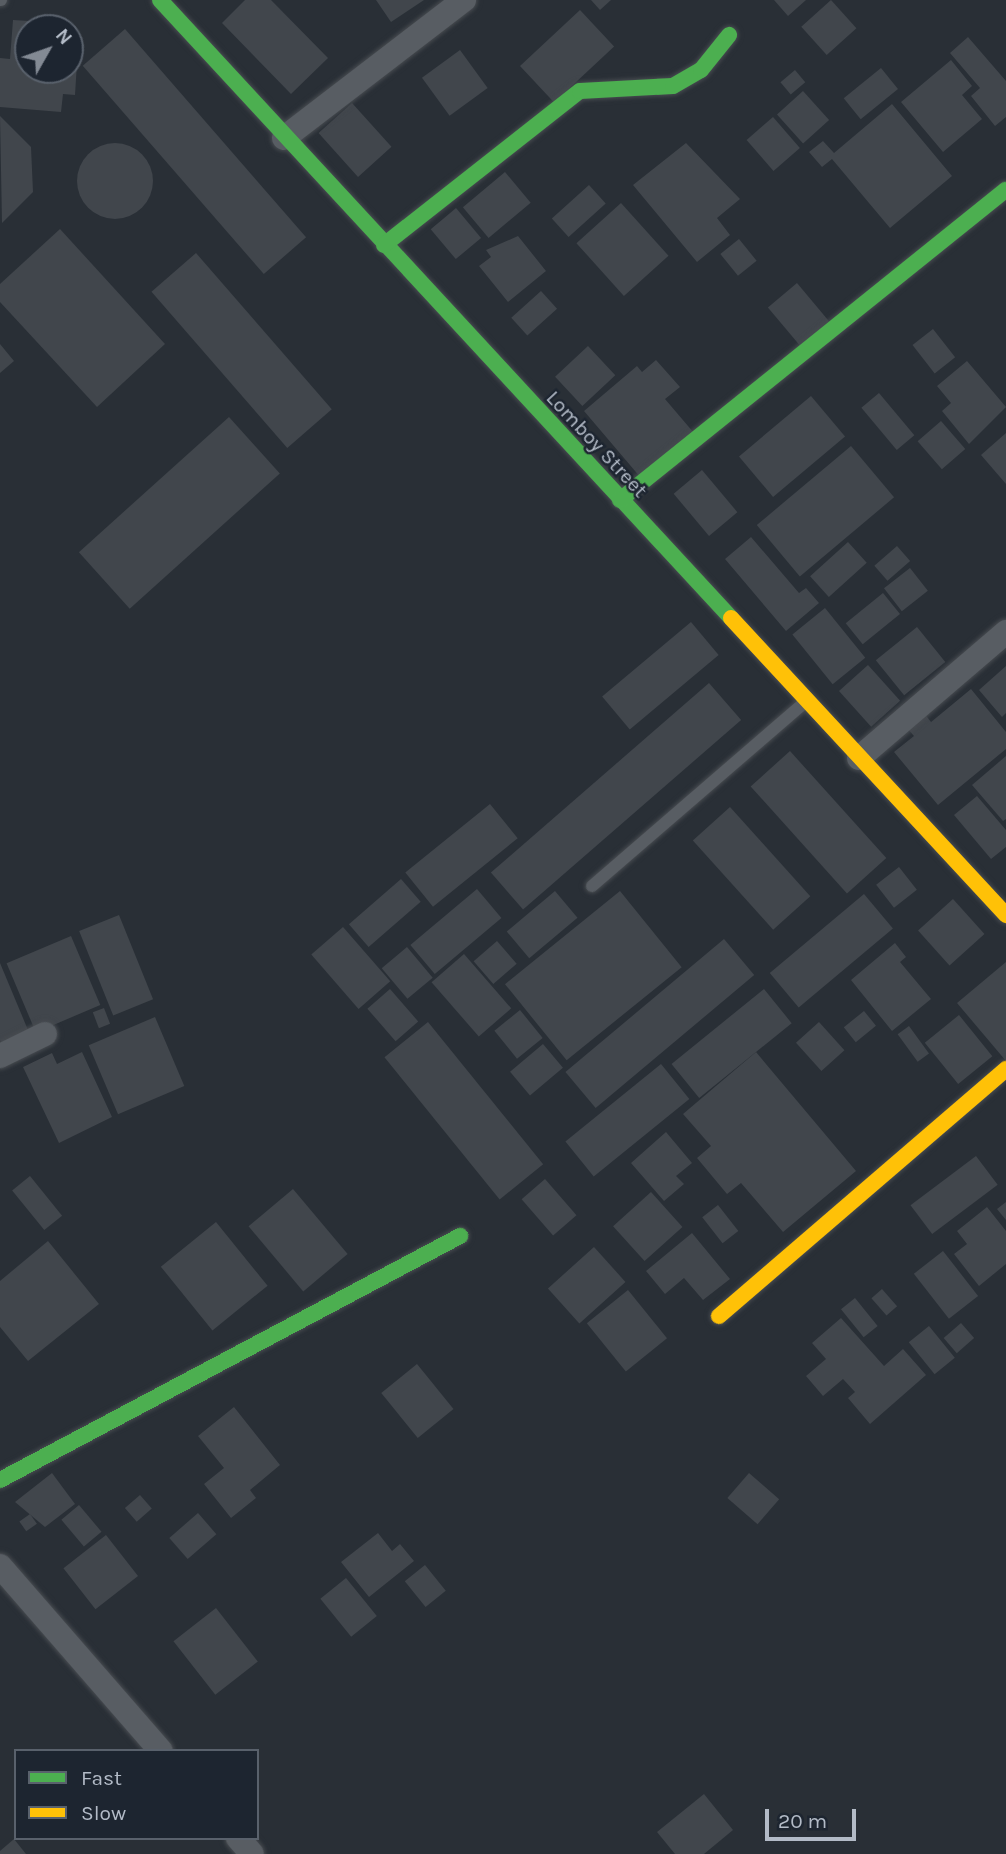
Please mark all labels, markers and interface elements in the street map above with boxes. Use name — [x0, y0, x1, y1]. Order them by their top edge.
north arrow — [14, 14, 84, 84]
text: N — [51, 24, 76, 49]
street label: Lomboy Street — [541, 385, 653, 503]
legend — [14, 1749, 259, 1840]
text: Fast — [81, 1766, 122, 1790]
scale bar — [768, 1794, 859, 1838]
text: Slow — [81, 1801, 126, 1825]
text: 20 m — [778, 1809, 827, 1833]

